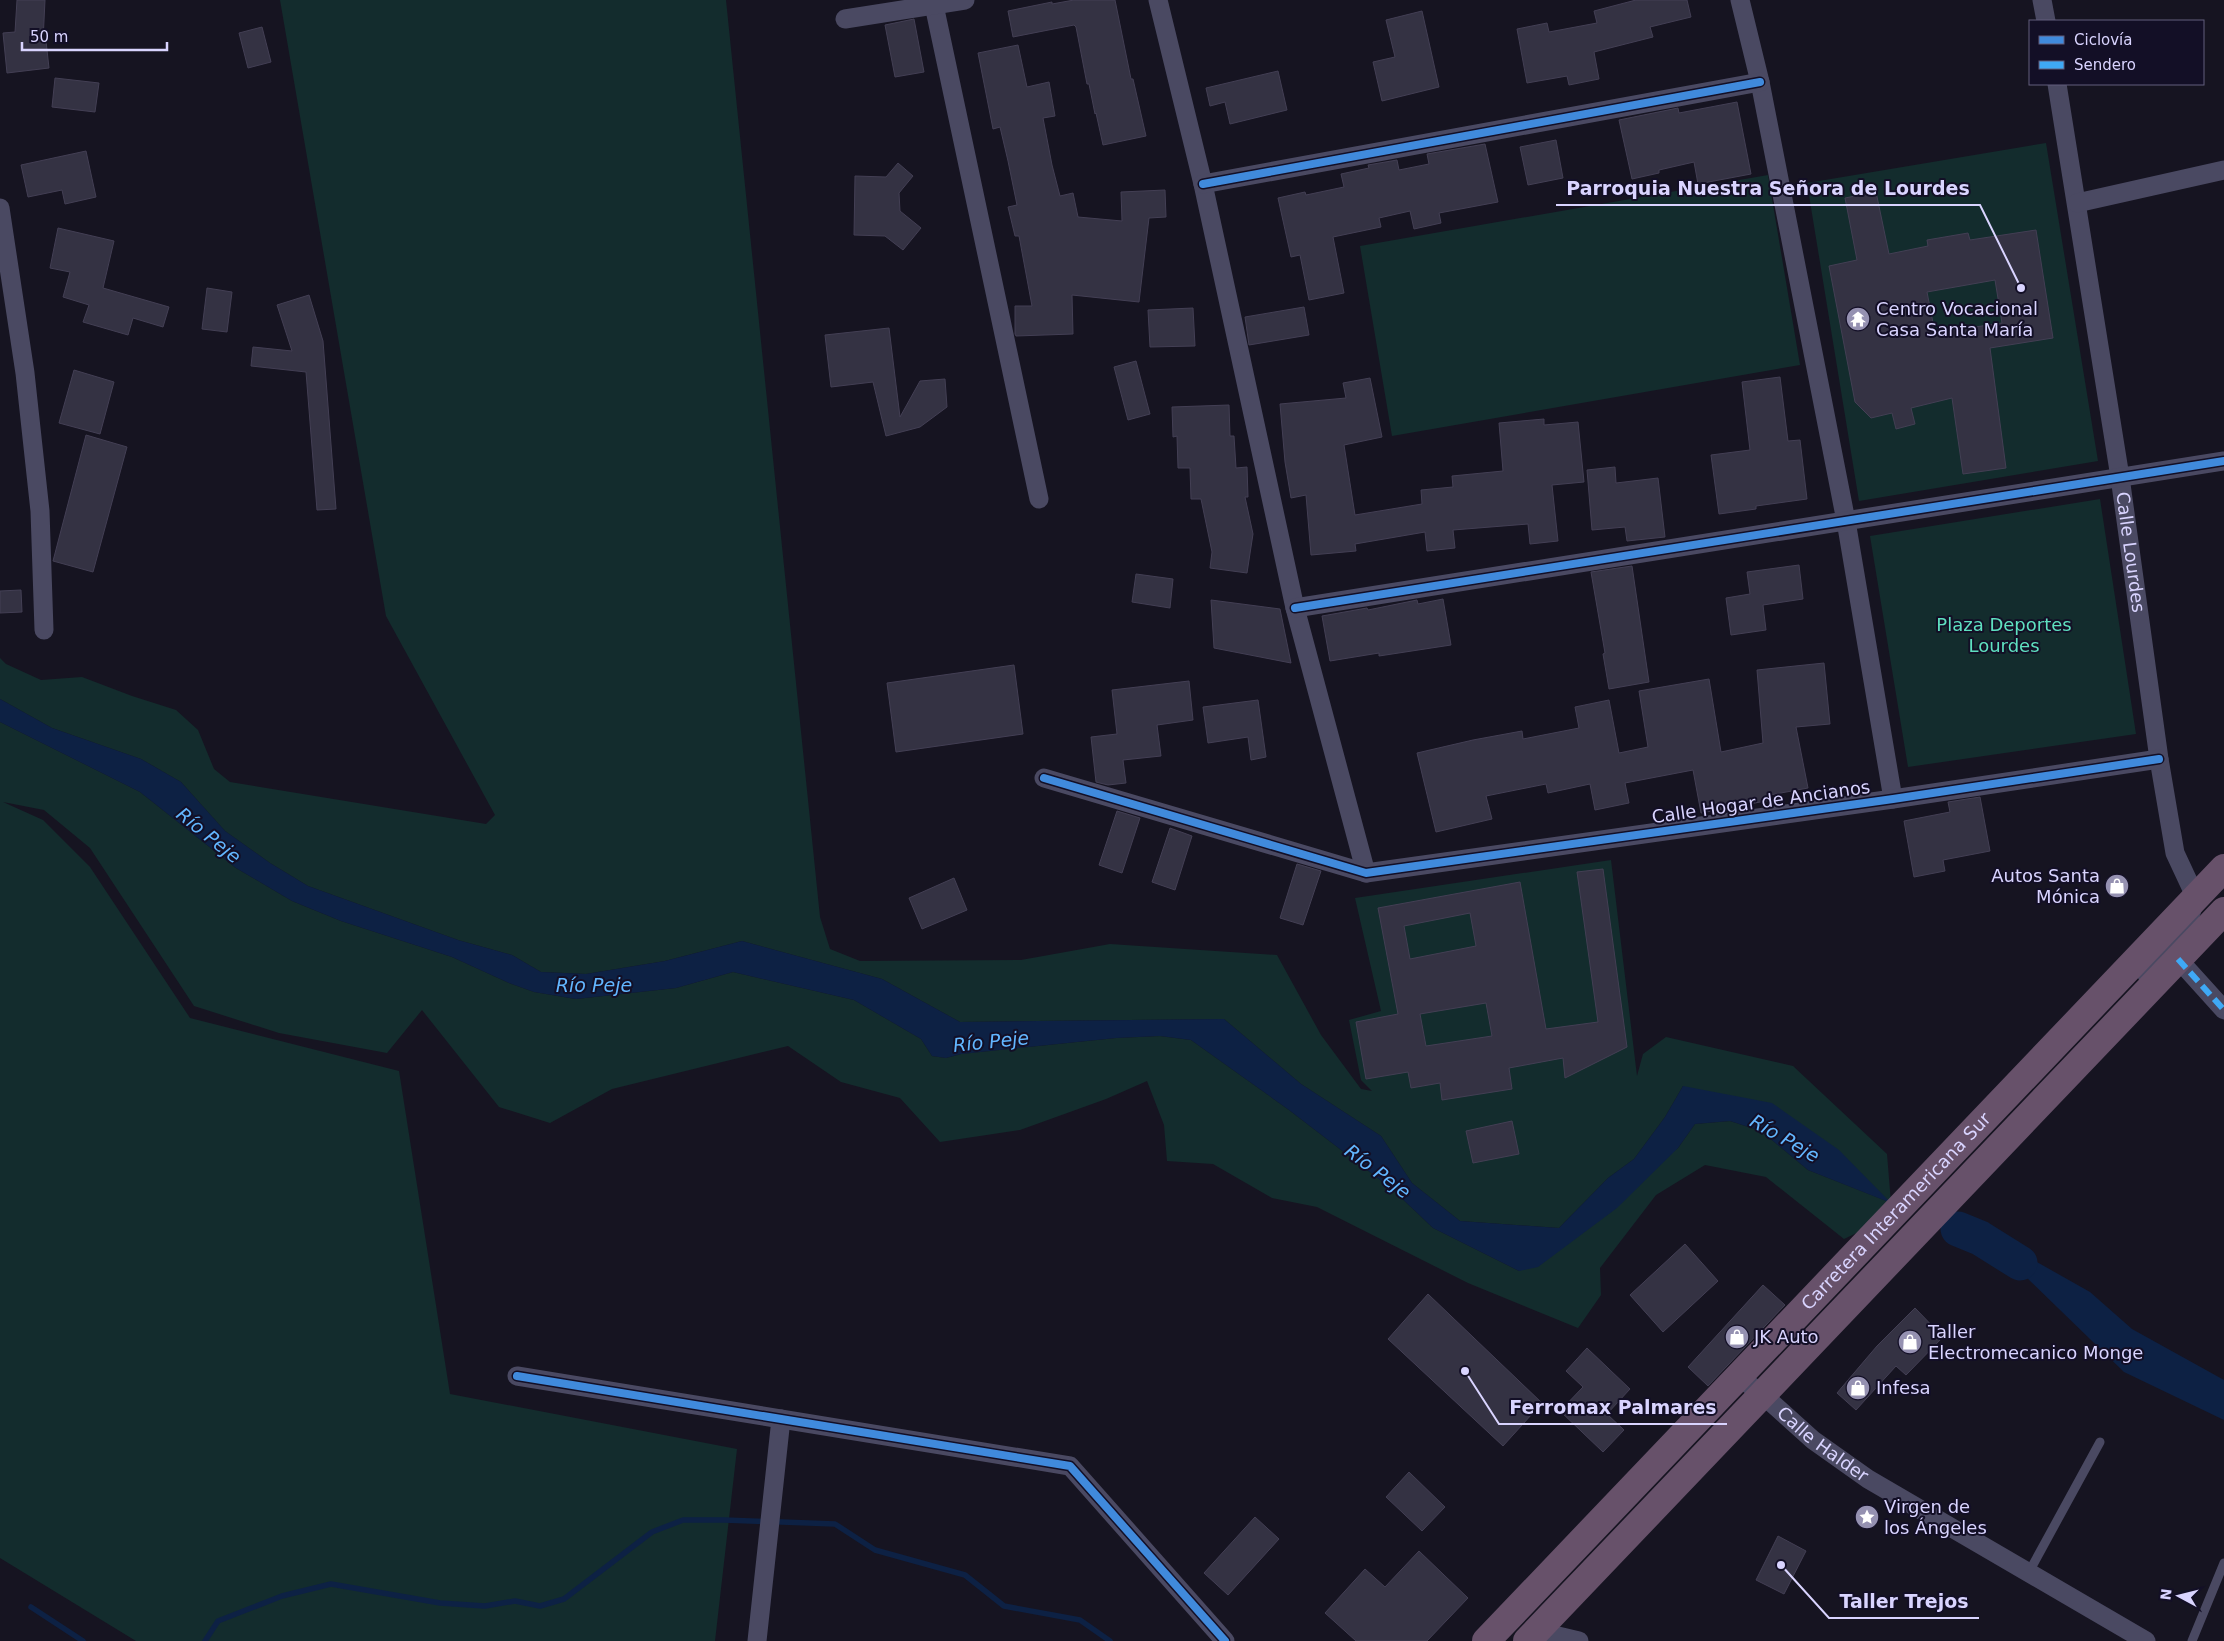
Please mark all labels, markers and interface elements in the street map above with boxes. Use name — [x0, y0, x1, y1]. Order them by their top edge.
scale bar — [22, 20, 168, 52]
legend — [2029, 20, 2204, 85]
text: 50 m — [30, 28, 68, 46]
text: Ciclovía — [2074, 31, 2132, 49]
text: Sendero — [2074, 56, 2136, 74]
callout: Parroquia Nuestra Señora de Lourdes — [1556, 171, 1980, 205]
text: Parroquia Nuestra Señora de Lourdes — [1566, 177, 1970, 199]
place label: Centro Vocacional Casa Santa María — [1876, 298, 2038, 340]
temple icon: Centro Vocacional Casa Santa María — [1845, 306, 1871, 332]
street label: Calle Lourdes — [2112, 491, 2150, 614]
park label: Plaza Deportes Lourdes — [1936, 614, 2072, 656]
street label: Calle Hogar de Ancianos — [1650, 776, 1871, 827]
water label: Río Peje — [172, 802, 246, 868]
place label: Autos Santa Mónica — [1991, 865, 2100, 907]
shop icon: Autos Santa Mónica — [2104, 873, 2130, 899]
water label: Río Peje — [556, 974, 632, 996]
water label: Río Peje — [952, 1026, 1030, 1056]
street label: Carretera Interamericana Sur — [1797, 1108, 1995, 1314]
water label: Río Peje — [1746, 1109, 1824, 1167]
water label: Río Peje — [1341, 1139, 1415, 1203]
place label: Taller Electromecanico Monge — [1927, 1321, 2143, 1363]
shop icon: JK Auto — [1724, 1324, 1750, 1350]
place label: JK Auto — [1753, 1326, 1819, 1347]
shop icon: Taller Electromecanico Monge — [1897, 1329, 1923, 1355]
shop icon: Infesa — [1845, 1375, 1871, 1401]
place label: Infesa — [1876, 1377, 1931, 1398]
callout: Ferromax Palmares — [1499, 1390, 1727, 1424]
text: Ferromax Palmares — [1509, 1396, 1717, 1418]
street label: Calle Halder — [1773, 1402, 1873, 1486]
place label: Virgen de los Ángeles — [1884, 1496, 1987, 1538]
place icon: Virgen de los Ángeles — [1854, 1504, 1880, 1530]
north arrow — [2154, 1571, 2204, 1621]
callout: Taller Trejos — [1829, 1584, 1979, 1618]
text: N — [2157, 1588, 2175, 1601]
text: Taller Trejos — [1839, 1590, 1969, 1612]

